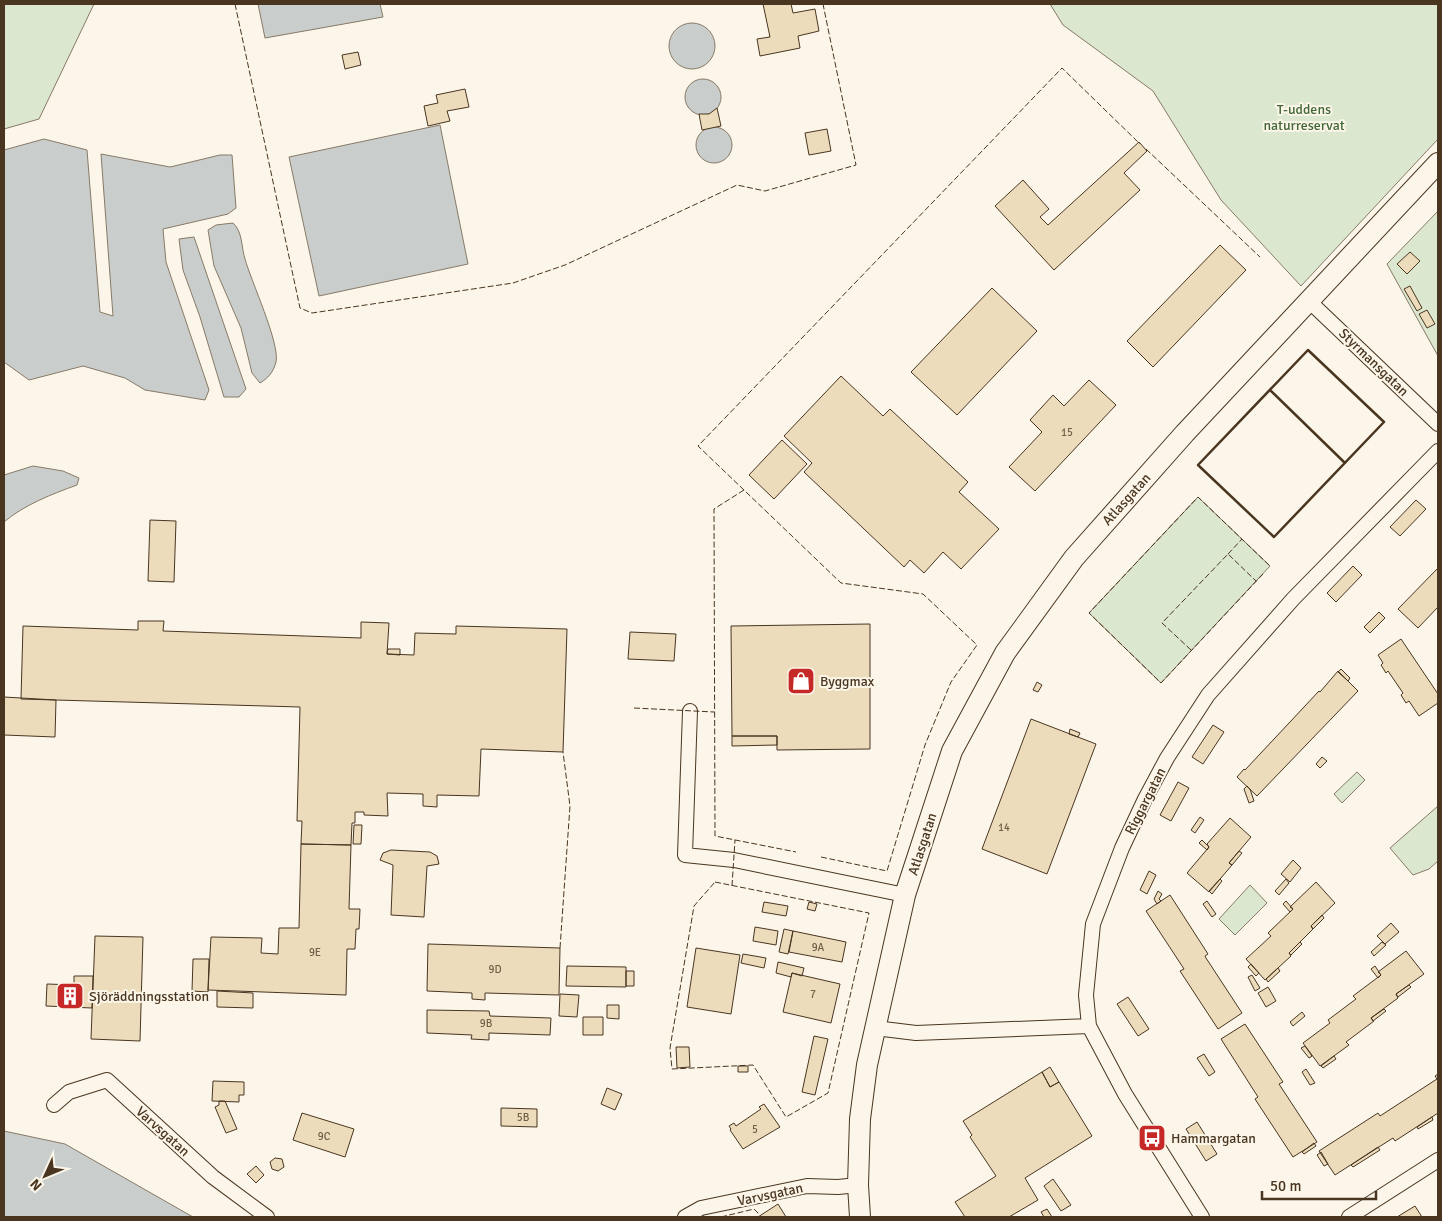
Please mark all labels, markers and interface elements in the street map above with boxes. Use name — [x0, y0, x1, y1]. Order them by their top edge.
park label: T-uddens naturreservat — [1263, 101, 1345, 134]
street label: Styrmansgatan — [1335, 325, 1412, 400]
house number: 15 — [1061, 426, 1073, 439]
street label: Atlasgatan — [1098, 470, 1154, 529]
shop icon: Byggmax — [786, 666, 816, 696]
place label: Byggmax — [820, 673, 875, 690]
street label: Riggargatan — [1121, 765, 1170, 838]
street label: Atlasgatan — [904, 811, 941, 877]
house number: 14 — [998, 821, 1010, 834]
house number: 9A — [812, 941, 825, 954]
house number: 9E — [309, 946, 321, 959]
house number: 9D — [488, 963, 502, 976]
building icon: Sjöräddningsstation — [55, 981, 85, 1011]
place label: Sjöräddningsstation — [89, 988, 209, 1005]
house number: 7 — [810, 988, 816, 1001]
house number: 9B — [480, 1017, 493, 1030]
street label: Varvsgatan — [132, 1103, 193, 1160]
house number: 5B — [517, 1111, 530, 1124]
house number: 5 — [752, 1123, 758, 1136]
bus stop icon: Hammargatan — [1137, 1123, 1167, 1153]
house number: 9C — [318, 1130, 331, 1143]
place label: Hammargatan — [1171, 1130, 1256, 1147]
north arrow — [20, 1151, 70, 1201]
scale bar — [1262, 1168, 1376, 1200]
text: N — [27, 1175, 46, 1194]
text: 50 m — [1270, 1177, 1301, 1195]
street label: Varvsgatan — [736, 1179, 804, 1210]

